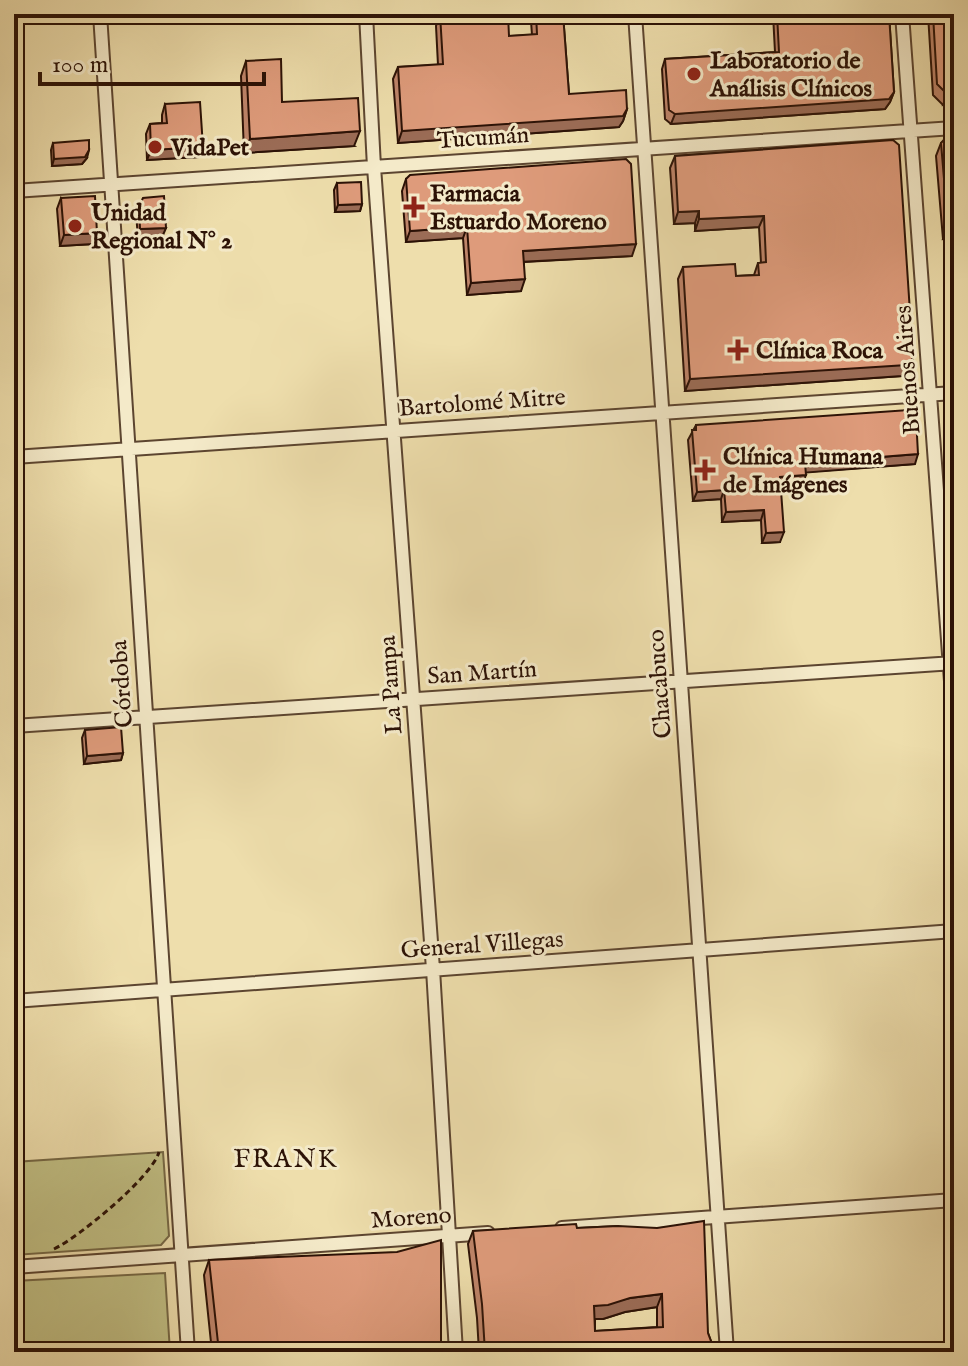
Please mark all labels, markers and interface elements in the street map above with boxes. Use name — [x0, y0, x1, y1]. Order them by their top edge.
scale bar — [40, 36, 264, 86]
place label: Laboratorio de Análisis Clínicos — [709, 46, 872, 105]
text: 100 m — [52, 50, 108, 81]
marker: Laboratorio de Análisis Clínicos — [685, 65, 703, 83]
street label: Tucumán — [436, 120, 530, 157]
place label: VidaPet — [170, 133, 250, 164]
marker: VidaPet — [146, 138, 164, 156]
place label: Farmacia Estuardo Moreno — [430, 179, 607, 238]
place label: Unidad Regional N° 2 — [90, 198, 232, 257]
marker: Farmacia Estuardo Moreno — [405, 198, 423, 216]
marker: Unidad Regional N° 2 — [66, 217, 84, 235]
street label: Buenos Aires — [889, 304, 928, 436]
place label: Clínica Roca — [756, 336, 884, 367]
marker: Clínica Roca — [727, 339, 749, 361]
street label: Bartolomé Mitre — [398, 382, 567, 425]
place label: Clínica Humana de Imágenes — [723, 442, 884, 501]
marker: Clínica Humana de Imágenes — [694, 459, 716, 481]
street label: Chacabuco — [641, 628, 680, 740]
street label: La Pampa — [373, 634, 410, 735]
street label: Córdoba — [104, 638, 141, 729]
street label: San Martín — [426, 654, 538, 693]
street label: General Villegas — [400, 924, 564, 967]
district label: FRANK — [233, 1143, 339, 1176]
street label: Moreno — [370, 1200, 453, 1237]

